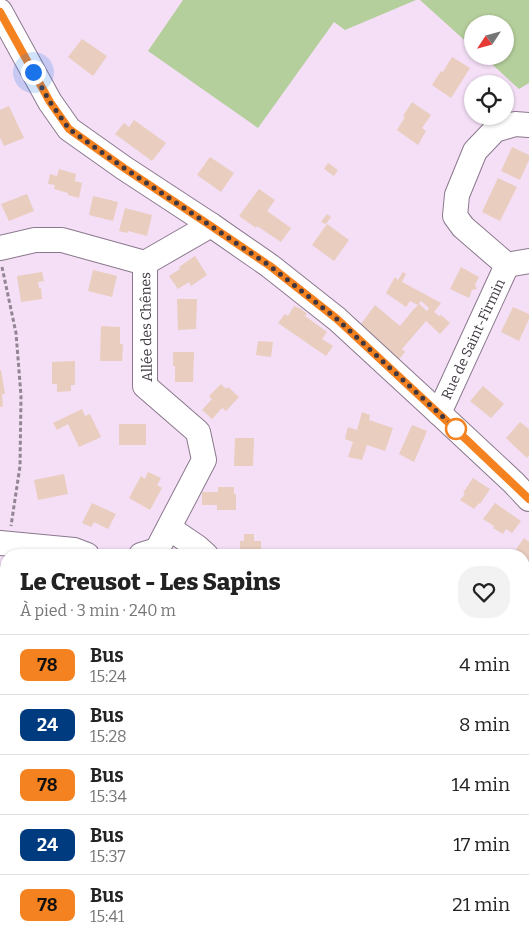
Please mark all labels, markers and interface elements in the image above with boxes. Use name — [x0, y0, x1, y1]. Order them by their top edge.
north arrow — [464, 15, 514, 65]
map controls — [464, 15, 514, 125]
your location — [21, 60, 46, 85]
button: locate — [464, 75, 514, 125]
street label: Allée des Chênes — [137, 272, 156, 382]
street label: Rue de Saint-Firmin — [438, 276, 509, 402]
unlabelled marker — [445, 418, 467, 440]
button: heart — [458, 566, 510, 618]
text: Le Creusot - Les Sapins — [20, 568, 281, 596]
text: À pied · 3 min · 240 m — [20, 601, 176, 620]
text: Bus — [90, 644, 124, 667]
text: 4 min — [459, 653, 510, 676]
text: 78 — [37, 654, 58, 676]
text: 15:24 — [90, 667, 126, 686]
text: Bus — [90, 704, 124, 727]
text: 8 min — [459, 713, 510, 736]
text: 24 — [37, 714, 58, 736]
text: 15:28 — [90, 727, 127, 746]
text: Bus — [90, 764, 124, 787]
text: 14 min — [452, 773, 510, 796]
text: 78 — [37, 774, 58, 796]
text: 15:34 — [90, 787, 127, 806]
text: Bus — [90, 824, 124, 847]
text: 17 min — [453, 833, 510, 856]
text: 24 — [37, 834, 58, 856]
text: 15:37 — [90, 847, 126, 866]
text: Bus — [90, 884, 124, 907]
text: 21 min — [452, 893, 510, 916]
text: 78 — [37, 894, 58, 916]
text: 15:41 — [90, 907, 124, 926]

